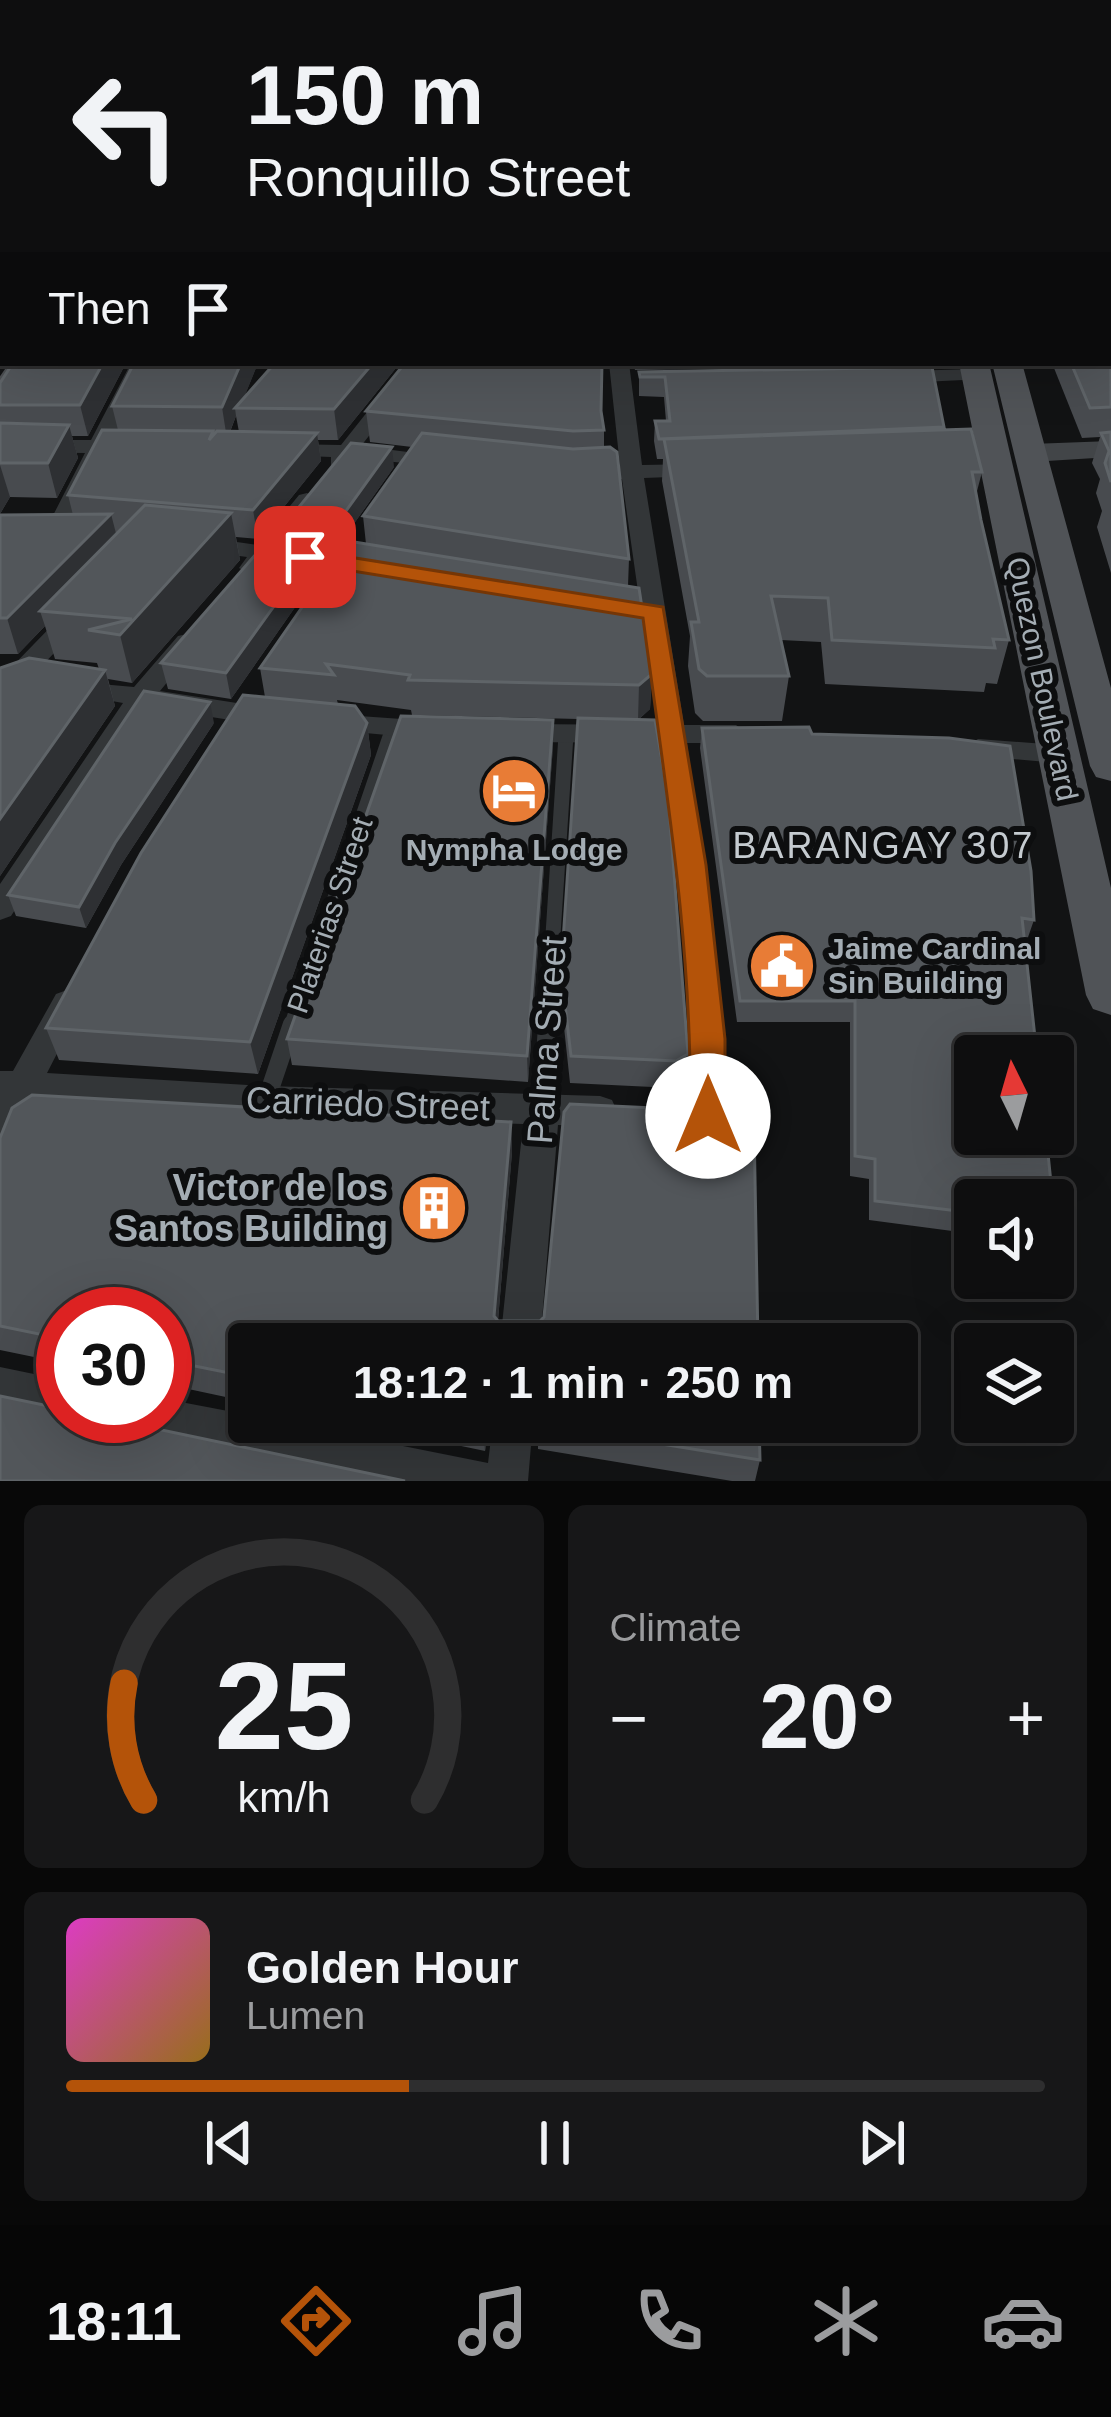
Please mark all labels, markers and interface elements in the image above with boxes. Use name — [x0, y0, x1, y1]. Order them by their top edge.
icon: left — [48, 48, 204, 204]
text: 150 m — [246, 48, 484, 142]
text: Ronquillo Street — [246, 147, 630, 207]
icon: arrive — [175, 276, 241, 342]
text: Then — [48, 283, 151, 334]
pin — [254, 506, 356, 608]
icon: arrive — [272, 524, 338, 590]
street label: Quezon Boulevard — [1001, 554, 1084, 804]
hotel icon: Nympha Lodge — [479, 756, 549, 826]
street label: Platerias Street — [281, 812, 379, 1017]
district label: BARANGAY 307 — [733, 825, 1035, 866]
place label: Nympha Lodge — [406, 833, 622, 866]
public building icon: Jaime Cardinal Sin Building — [747, 931, 817, 1001]
place label: Jaime Cardinal Sin Building — [828, 932, 1041, 999]
street label: Palma Street — [519, 935, 574, 1145]
north arrow — [954, 1035, 1074, 1155]
map controls — [954, 1035, 1074, 1443]
position arrow — [645, 1053, 771, 1179]
street label: Carriedo Street — [245, 1079, 491, 1128]
place label: Victor de los Santos Building — [114, 1167, 388, 1249]
building icon: Victor de los Santos Building — [399, 1173, 469, 1243]
button: sound — [954, 1179, 1074, 1299]
speed limit sign: 30 — [36, 1287, 192, 1443]
button: layers — [954, 1323, 1074, 1443]
text: 18:12 · 1 min · 250 m — [353, 1357, 793, 1408]
text: Climate — [610, 1606, 742, 1649]
text: 25 — [214, 1636, 353, 1775]
text: 20° — [759, 1667, 895, 1767]
text: − — [610, 1681, 648, 1755]
text: + — [1006, 1681, 1045, 1755]
text: km/h — [237, 1772, 330, 1820]
text: Golden Hour — [246, 1942, 518, 1993]
text: Lumen — [246, 1994, 365, 2037]
icon: previous — [196, 2110, 262, 2176]
icon: pause — [522, 2110, 588, 2176]
icon: next — [849, 2110, 915, 2176]
icon: directions — [274, 2279, 358, 2363]
icon: music — [451, 2279, 535, 2363]
icon: phone — [627, 2279, 711, 2363]
icon: climate — [804, 2279, 888, 2363]
icon: car — [981, 2279, 1065, 2363]
text: 18:11 — [46, 2291, 181, 2351]

